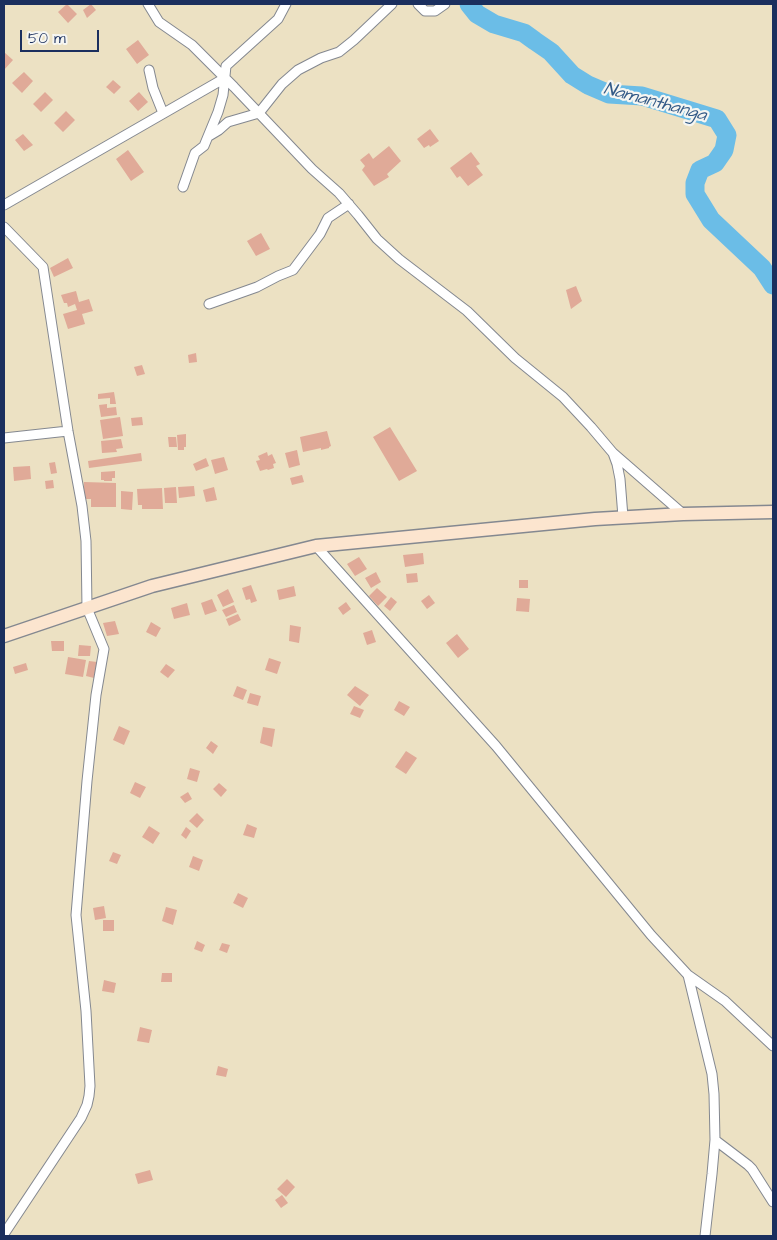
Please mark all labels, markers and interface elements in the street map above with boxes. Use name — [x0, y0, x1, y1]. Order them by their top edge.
scale bar — [22, 20, 101, 52]
text: 50 m — [28, 28, 66, 49]
water label: Namanthanga — [601, 79, 709, 127]

